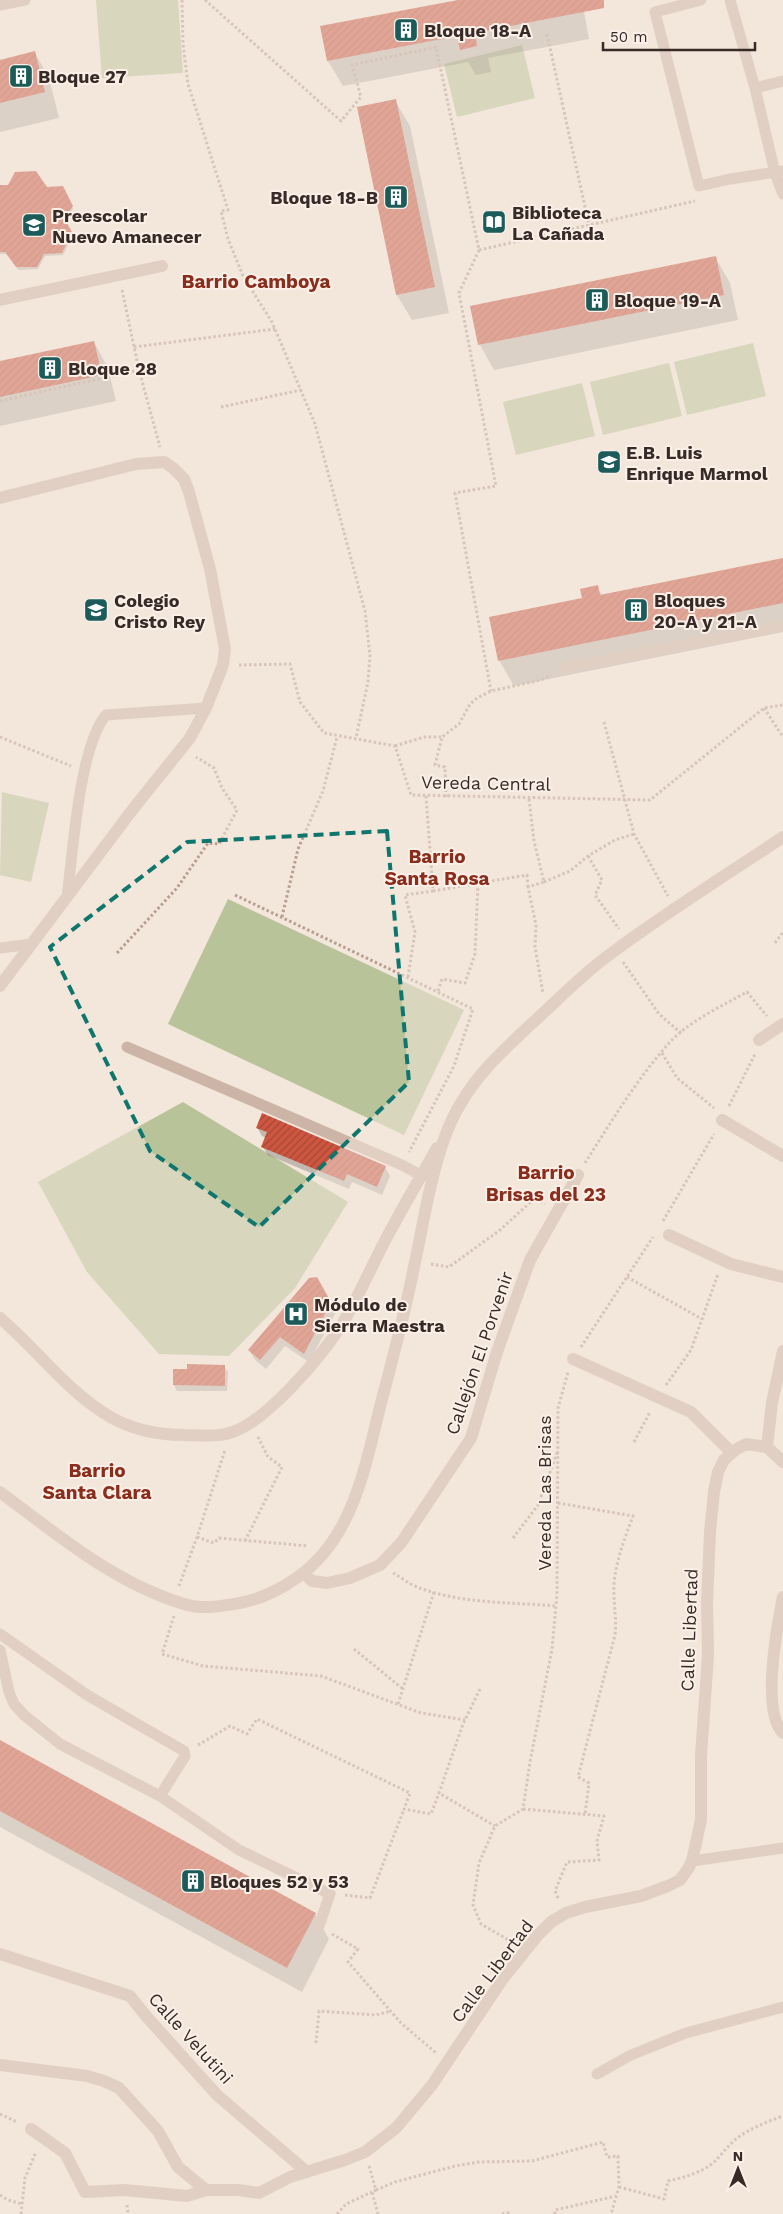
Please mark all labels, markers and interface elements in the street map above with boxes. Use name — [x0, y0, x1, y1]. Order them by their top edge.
building icon: Bloque 18-A — [393, 17, 419, 43]
place label: Bloque 18-A — [424, 20, 532, 41]
scale bar — [603, 20, 756, 52]
text: 50 m — [610, 28, 647, 46]
building icon: Bloque 27 — [8, 63, 34, 89]
place label: Bloque 27 — [38, 66, 126, 87]
building icon: Bloque 18-B — [383, 184, 409, 210]
place label: Bloque 18-B — [270, 187, 378, 208]
place label: Biblioteca La Cañada — [512, 202, 605, 244]
place label: Preescolar Nuevo Amanecer — [52, 205, 202, 247]
library icon: Biblioteca La Cañada — [481, 209, 507, 235]
school or university icon: Preescolar Nuevo Amanecer — [21, 212, 47, 238]
district label: Barrio Camboya — [182, 270, 330, 293]
building icon: Bloque 19-A — [584, 287, 610, 313]
place label: Bloque 19-A — [614, 290, 722, 311]
building icon: Bloque 28 — [37, 355, 63, 381]
place label: Bloque 28 — [68, 358, 157, 379]
place label: E.B. Luis Enrique Marmol — [626, 442, 768, 484]
school or university icon: E.B. Luis Enrique Marmol — [596, 449, 622, 475]
place label: Colegio Cristo Rey — [114, 590, 206, 632]
place label: Bloques 20-A y 21-A — [654, 590, 758, 632]
school or university icon: Colegio Cristo Rey — [83, 597, 109, 623]
building icon: Bloques 20-A y 21-A — [623, 597, 649, 623]
street label: Vereda Central — [421, 771, 552, 795]
district label: Barrio Santa Rosa — [384, 845, 490, 890]
district label: Barrio Brisas del 23 — [486, 1161, 606, 1206]
street label: Callejón El Porvenir — [441, 1269, 517, 1437]
place label: Módulo de Sierra Maestra — [314, 1294, 445, 1336]
hospital icon: Módulo de Sierra Maestra — [283, 1301, 309, 1327]
street label: Vereda Las Brisas — [534, 1415, 555, 1571]
district label: Barrio Santa Clara — [43, 1459, 152, 1504]
street label: Calle Libertad — [676, 1568, 702, 1692]
building icon: Bloques 52 y 53 — [180, 1868, 206, 1894]
place label: Bloques 52 y 53 — [210, 1871, 349, 1892]
street label: Calle Libertad — [447, 1916, 537, 2026]
street label: Calle Velutini — [145, 1988, 237, 2088]
north arrow — [713, 2144, 763, 2194]
text: N — [733, 2148, 743, 2164]

